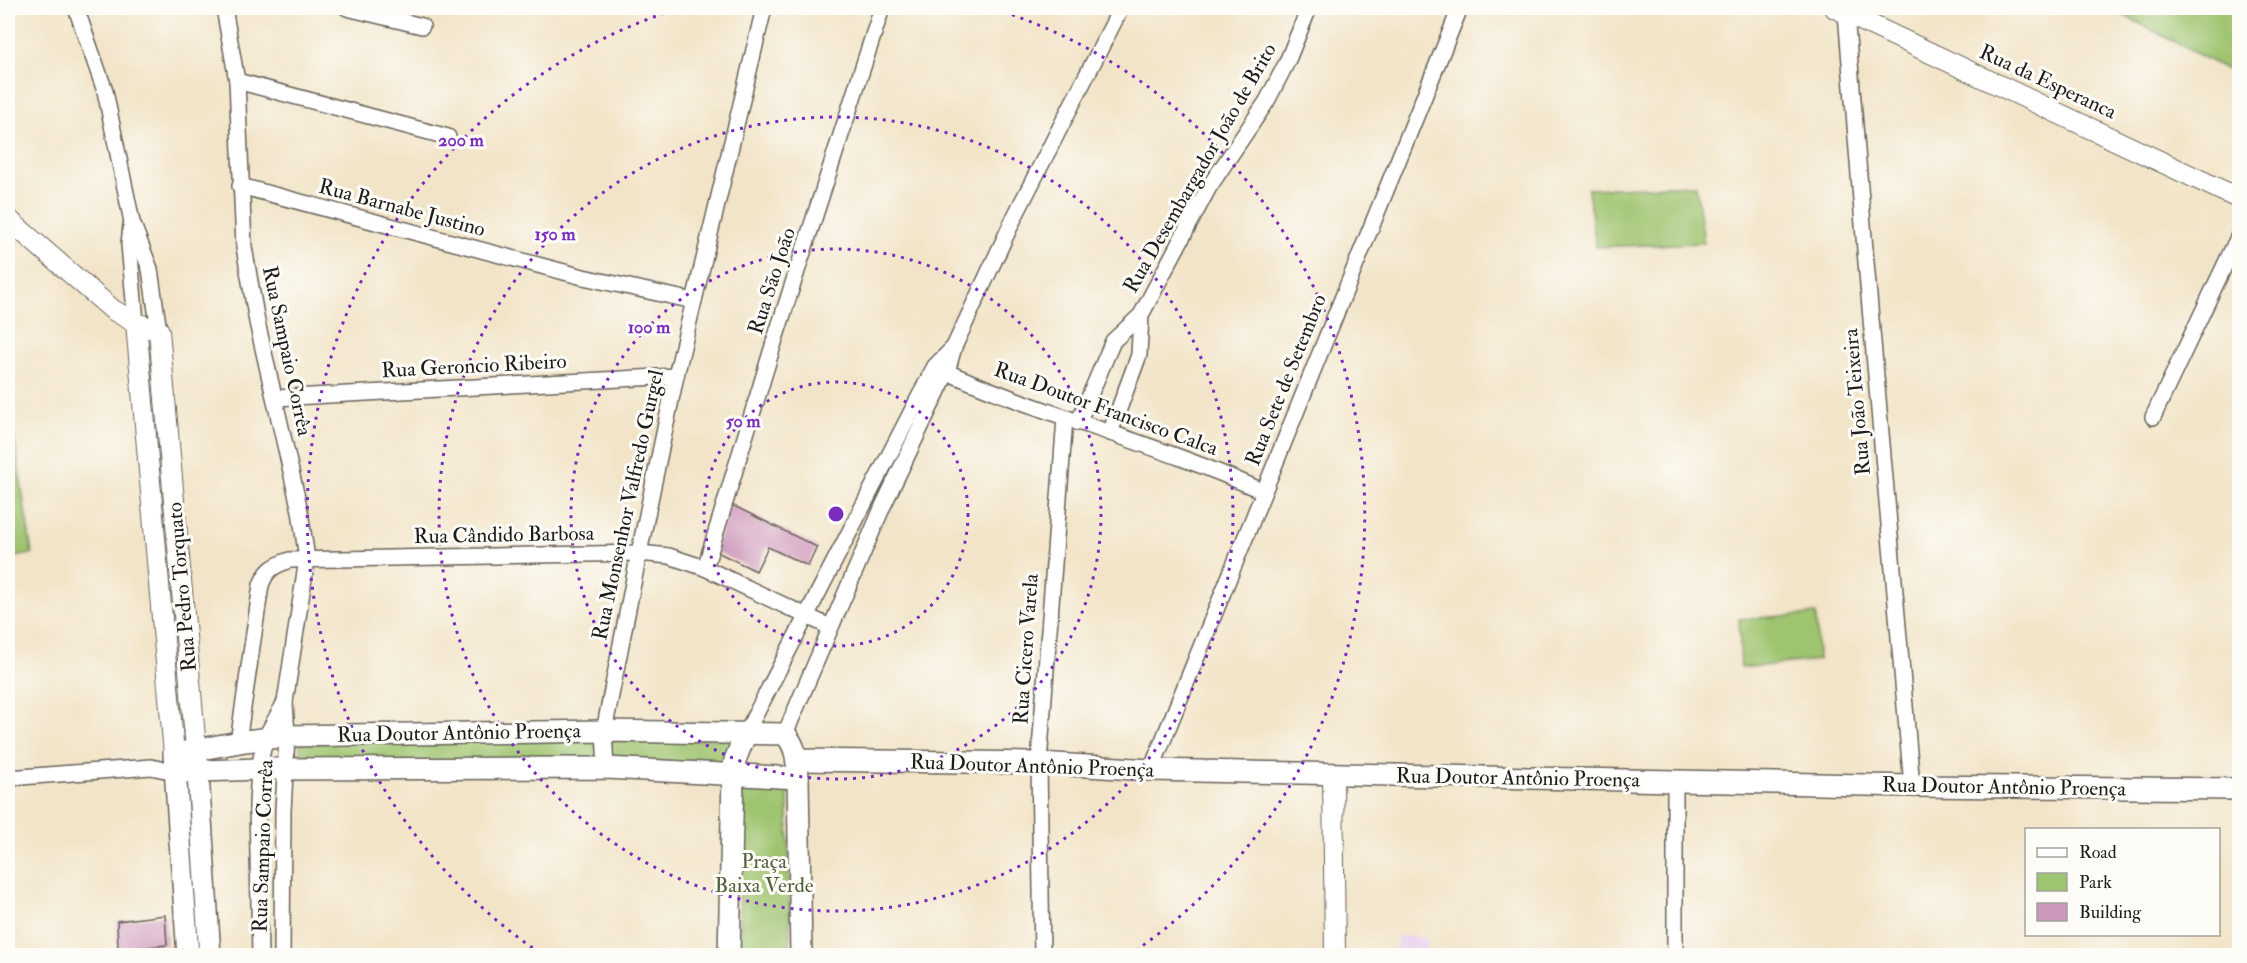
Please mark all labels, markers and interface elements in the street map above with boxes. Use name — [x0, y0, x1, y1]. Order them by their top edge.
street label: Rua Desembargador João de Brito — [1117, 38, 1283, 298]
street label: Rua da Esperanca — [1975, 38, 2121, 126]
text: 200 m — [438, 129, 485, 152]
street label: Rua Barnabe Justino — [316, 173, 488, 243]
text: 150 m — [534, 223, 577, 246]
street label: Rua São João — [742, 224, 802, 338]
street label: Rua Sampaio Corrêa — [256, 264, 318, 439]
street label: Rua Sete de Setembro — [1239, 290, 1333, 470]
text: 100 m — [628, 316, 671, 339]
street label: Rua João Teixeira — [1837, 327, 1877, 477]
street label: Rua Geroncio Ribeiro — [381, 348, 567, 384]
street label: Rua Doutor Francisco Calca — [990, 356, 1222, 462]
street label: Rua Monsenhor Valfredo Gurgel — [586, 367, 670, 643]
text: 50 m — [726, 410, 761, 433]
street label: Rua Pedro Torquato — [161, 501, 203, 673]
centre of rings — [826, 504, 846, 524]
street label: Rua Cândido Barbosa — [413, 520, 595, 550]
street label: Rua Cicero Varela — [1007, 572, 1045, 725]
street label: Rua Doutor Antônio Proença — [337, 717, 582, 749]
street label: Rua Doutor Antônio Proença — [910, 748, 1155, 784]
street label: Rua Sampaio Corrêa — [246, 759, 280, 933]
street label: Rua Doutor Antônio Proença — [1396, 762, 1641, 794]
street label: Rua Doutor Antônio Proença — [1882, 771, 2127, 803]
legend — [2025, 828, 2220, 936]
text: Road — [2079, 841, 2117, 864]
park label: Praça Baixa Verde — [714, 848, 814, 899]
text: Park — [2079, 871, 2112, 894]
text: Building — [2079, 901, 2142, 924]

